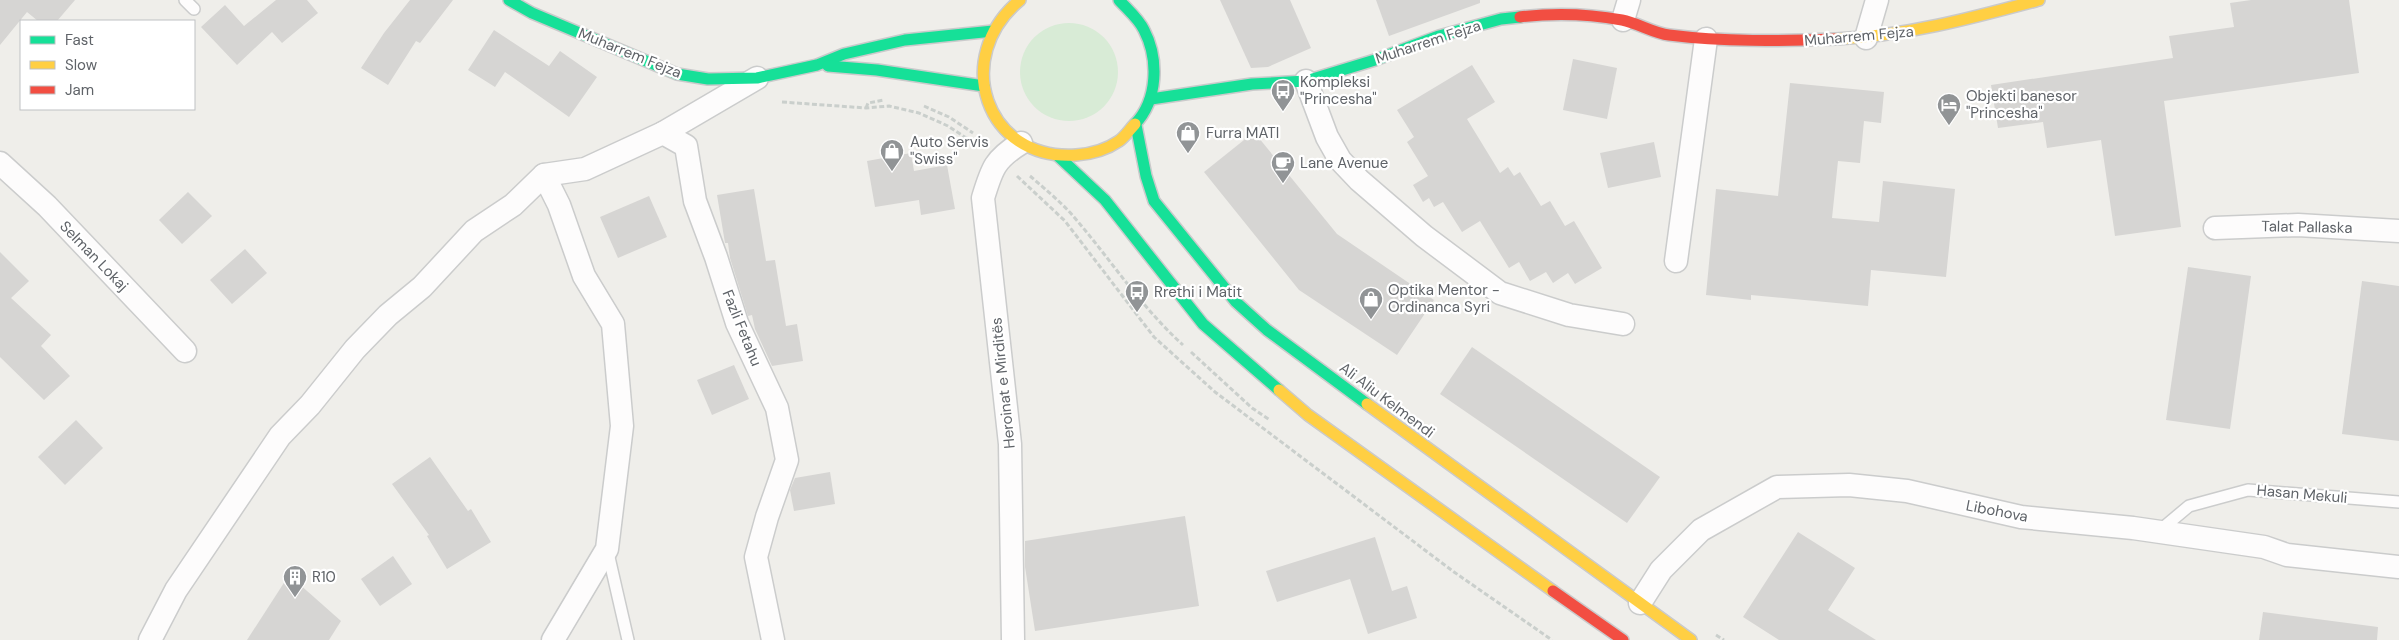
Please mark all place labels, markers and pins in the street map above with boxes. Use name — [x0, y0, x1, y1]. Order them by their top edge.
place label: Kompleksi "Princesha" — [1300, 72, 1377, 109]
bus stop icon: Kompleksi "Princesha" — [1270, 78, 1296, 112]
place label: Objekti banesor "Princesha" — [1966, 86, 2077, 123]
hotel icon: Objekti banesor "Princesha" — [1936, 92, 1962, 126]
shop icon: Furra MATI — [1175, 120, 1201, 154]
place label: Furra MATI — [1206, 123, 1279, 143]
place label: Auto Servis "Swiss" — [910, 132, 989, 169]
shop icon: Auto Servis "Swiss" — [879, 138, 905, 172]
cafe icon: Lane Avenue — [1270, 150, 1296, 184]
place label: Lane Avenue — [1300, 153, 1388, 173]
bus stop icon: Rrethi i Matit — [1124, 279, 1150, 313]
place label: Optika Mentor - Ordinanca Syri — [1388, 280, 1500, 317]
place label: Rrethi i Matit — [1154, 282, 1242, 302]
shop icon: Optika Mentor - Ordinanca Syri — [1358, 286, 1384, 320]
building icon: R10 — [282, 564, 308, 598]
place label: R10 — [312, 567, 336, 587]

